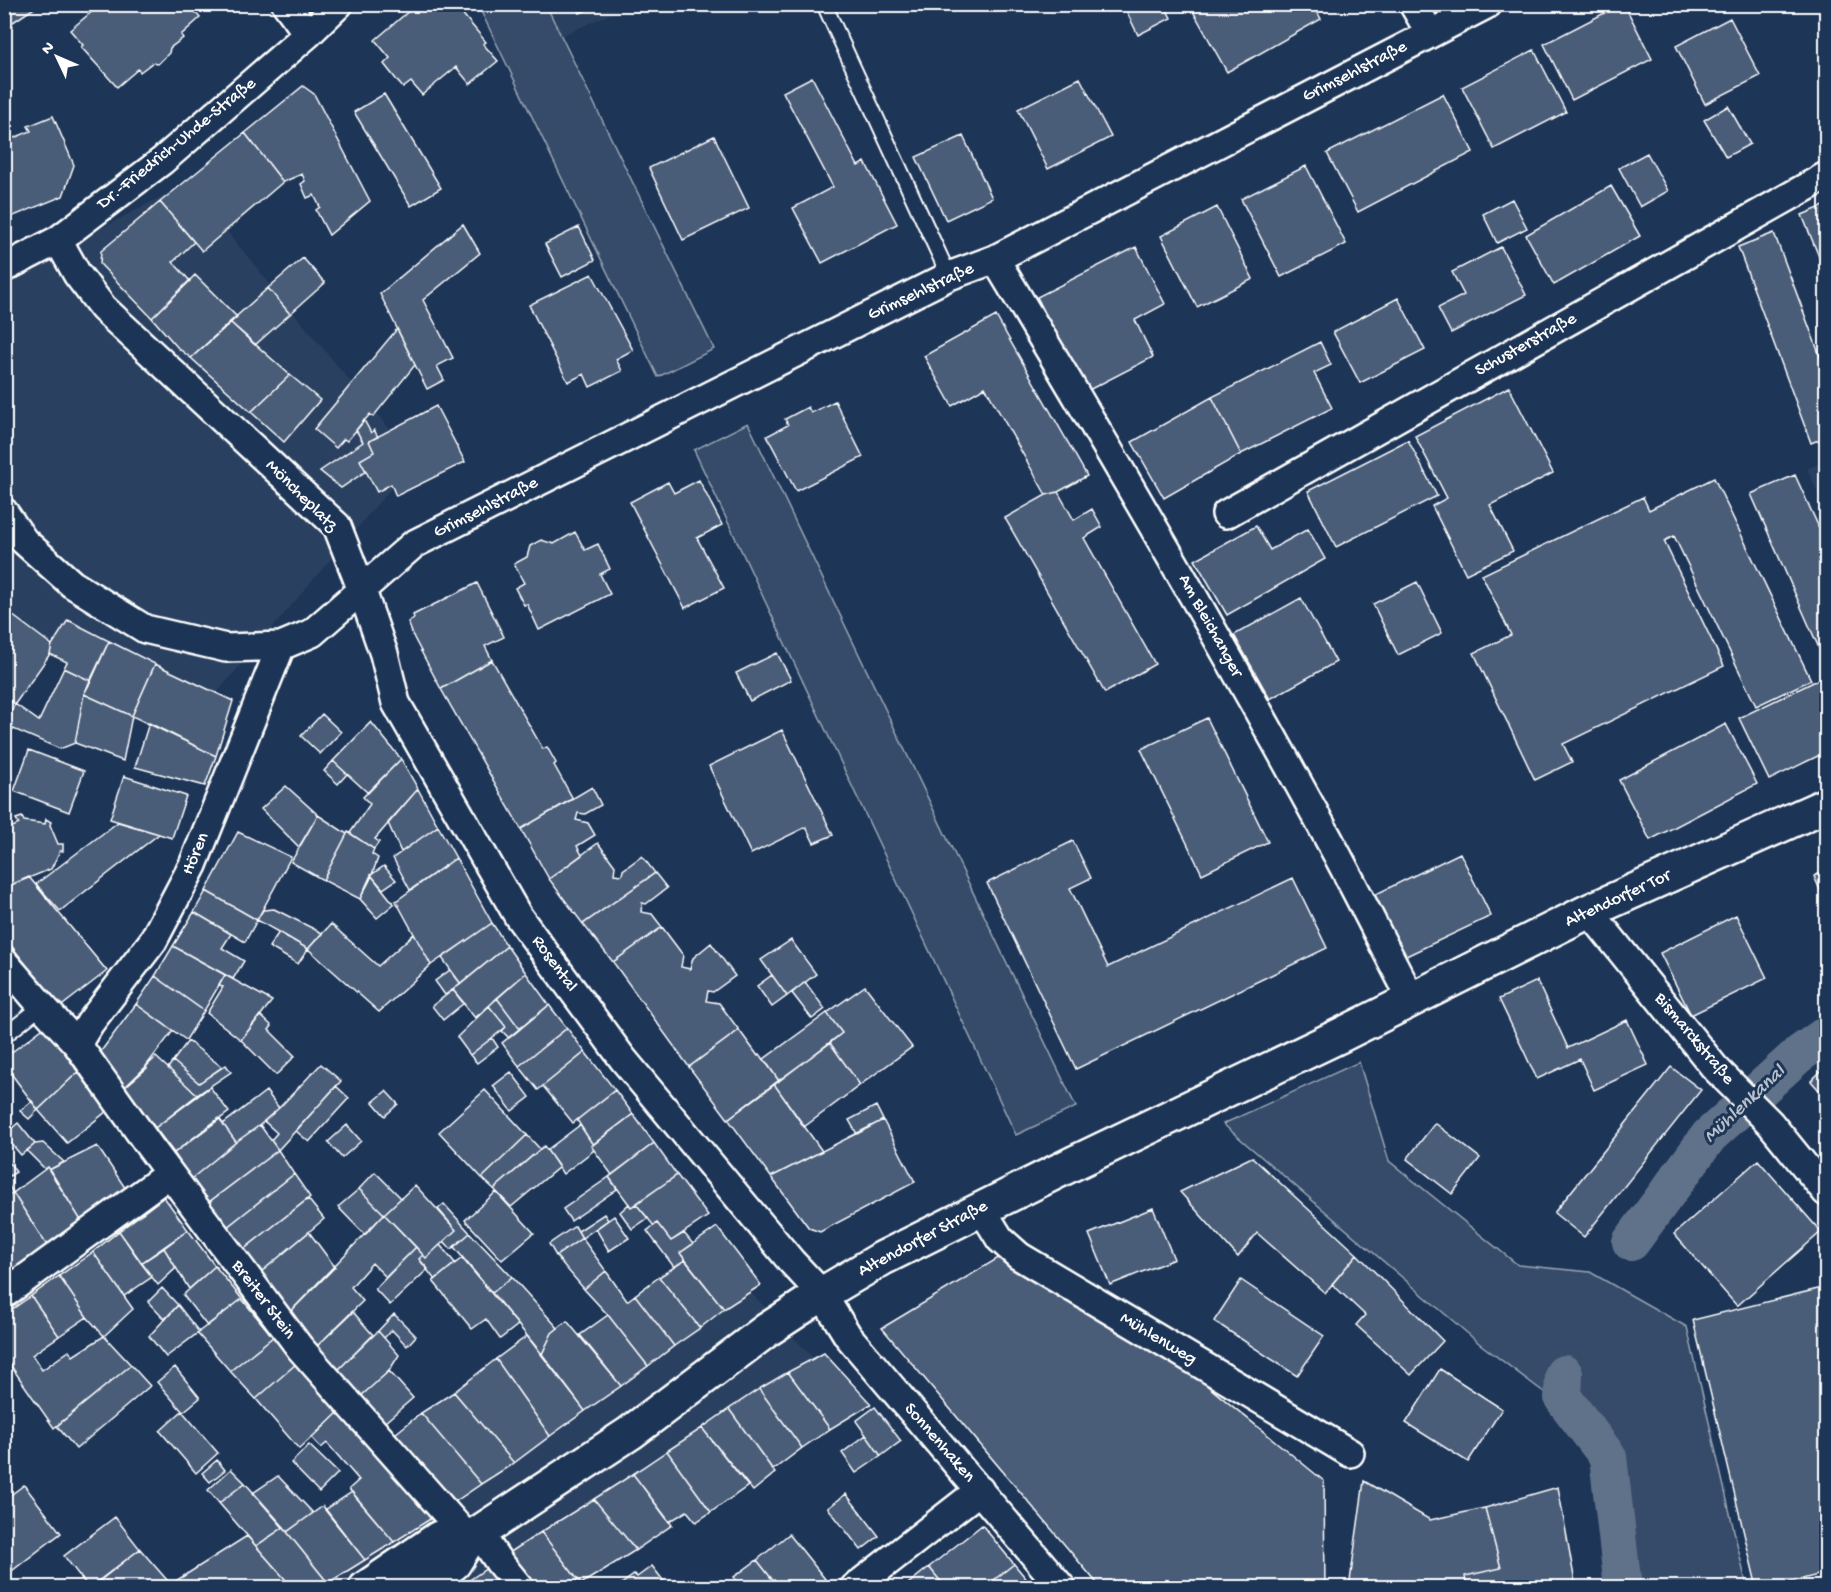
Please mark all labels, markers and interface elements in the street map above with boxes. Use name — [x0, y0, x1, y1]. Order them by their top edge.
north arrow — [27, 27, 87, 87]
street label: Grimsehlstraße — [1299, 36, 1411, 107]
text: N — [38, 38, 60, 59]
street label: Dr.-Friedrich-Uhde-Straße — [93, 73, 261, 215]
street label: Grimsehlstraße — [865, 258, 978, 326]
street label: Schusterstraße — [1472, 308, 1581, 382]
street label: Möncheplatz — [260, 455, 342, 537]
street label: Grimsehlstraße — [430, 472, 542, 543]
street label: Am Bleichanger — [1173, 571, 1248, 682]
street label: Hören — [178, 829, 214, 878]
street label: Altendorfer Tor — [1562, 865, 1676, 933]
street label: Rosental — [527, 932, 581, 996]
street label: Bismarckstraße — [1649, 988, 1739, 1090]
water label: Mühlenkanal — [1699, 1060, 1792, 1149]
street label: Altendorfer Straße — [855, 1196, 992, 1282]
street label: Breiter Stein — [226, 1256, 300, 1344]
street label: Mühlenweg — [1116, 1308, 1200, 1370]
street label: Sonnenhaken — [899, 1399, 979, 1487]

